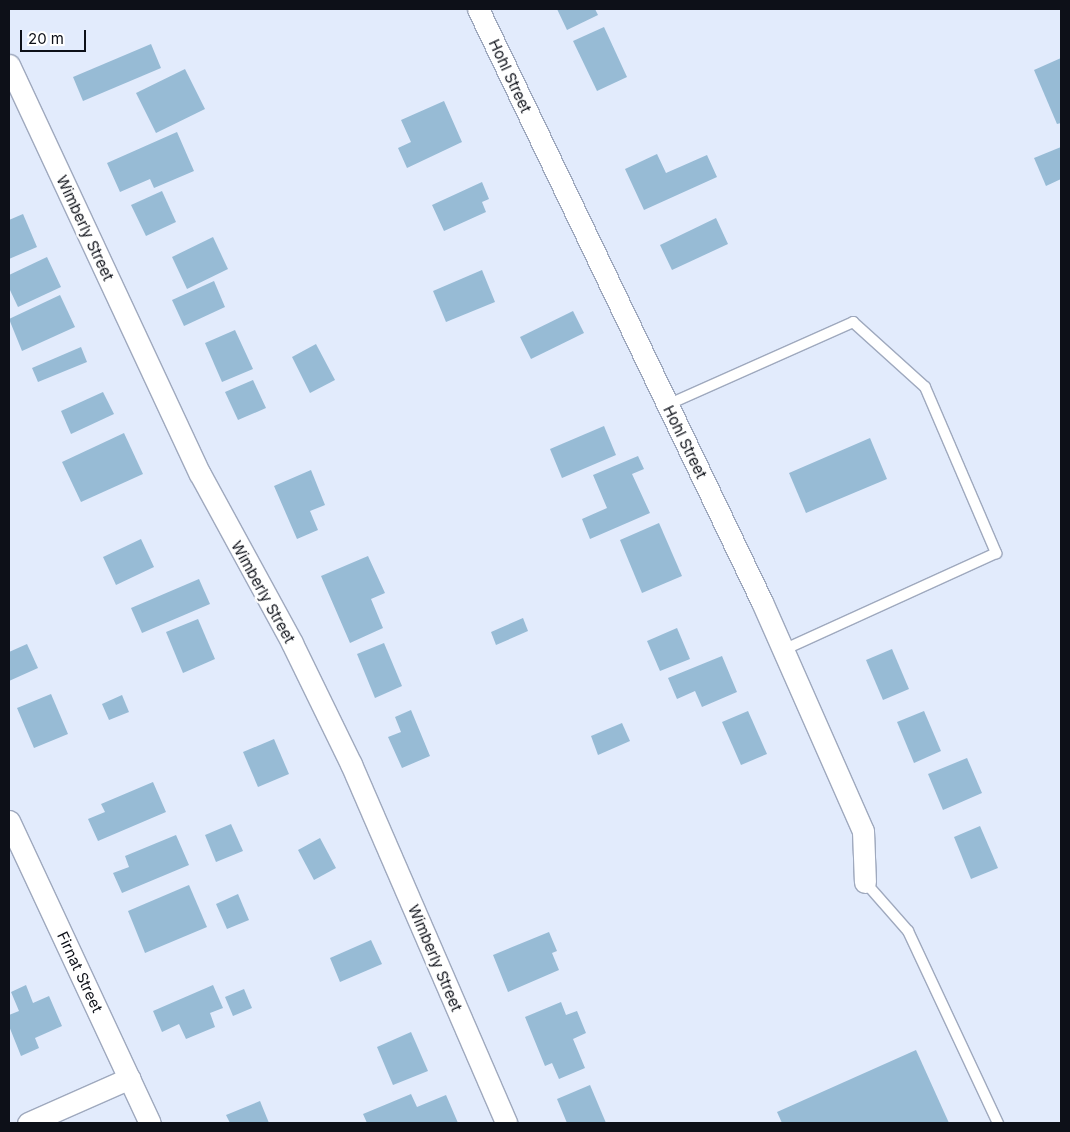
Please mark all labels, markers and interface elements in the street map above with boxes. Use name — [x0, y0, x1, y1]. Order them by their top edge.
scale bar — [22, 20, 89, 52]
text: 20 m — [28, 29, 64, 48]
street label: Hohl Street — [485, 36, 535, 116]
street label: Wimberly Street — [53, 173, 117, 283]
street label: Hohl Street — [660, 402, 710, 482]
street label: Wimberly Street — [227, 538, 299, 646]
street label: Wimberly Street — [404, 902, 466, 1014]
street label: Firnat Street — [53, 929, 107, 1015]

